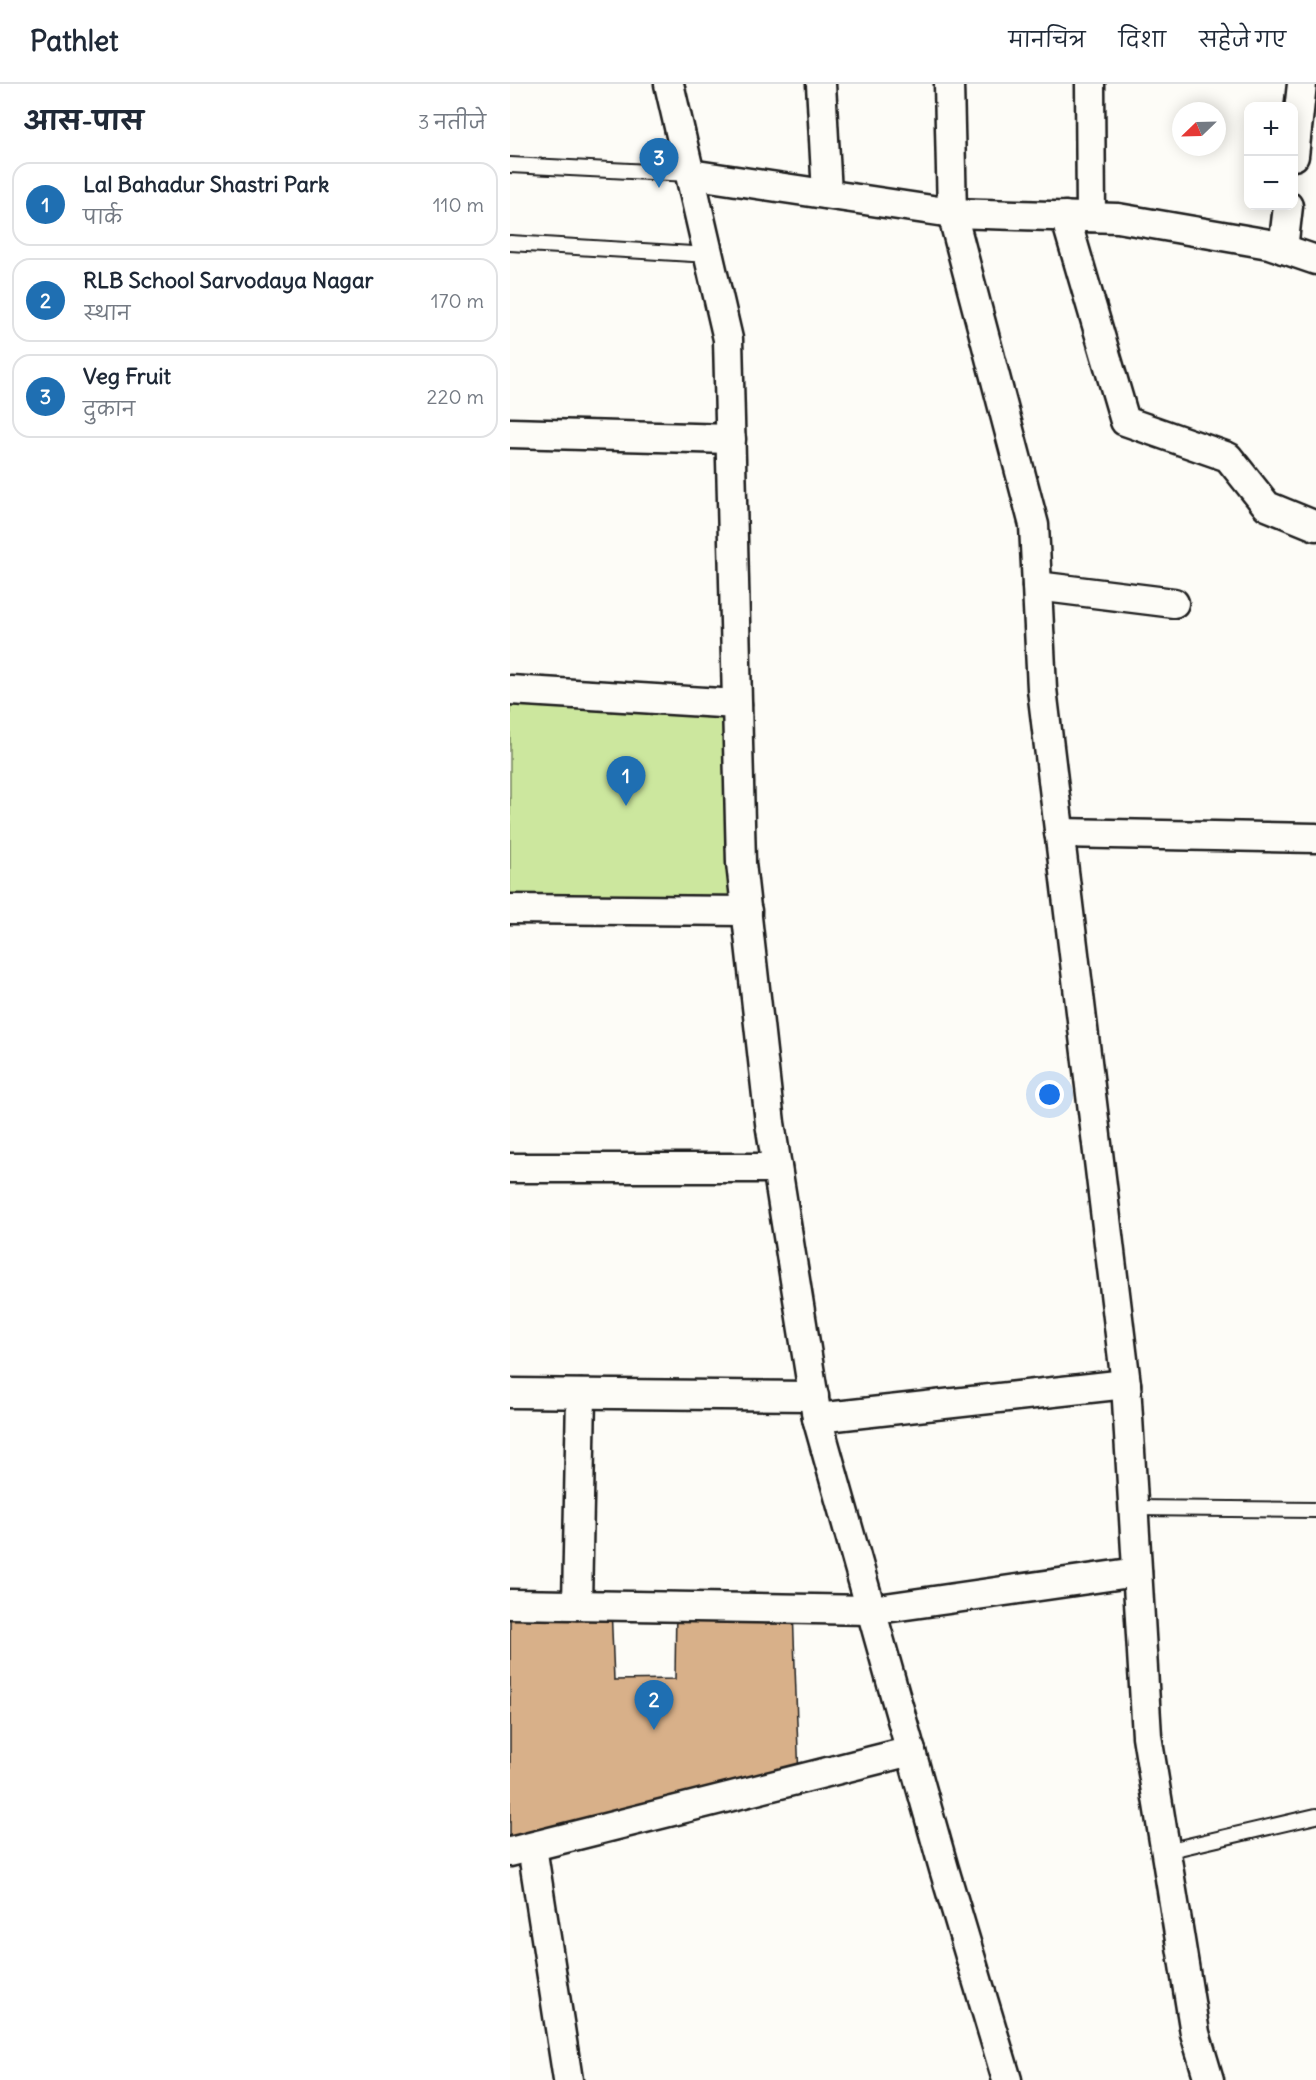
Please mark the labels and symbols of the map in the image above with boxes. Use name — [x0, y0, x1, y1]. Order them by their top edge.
north arrow — [1172, 102, 1226, 156]
pin: 3 — [640, 138, 678, 188]
pin: 1 — [606, 756, 646, 806]
your location — [1035, 1080, 1064, 1109]
pin: 2 — [634, 1680, 674, 1730]

